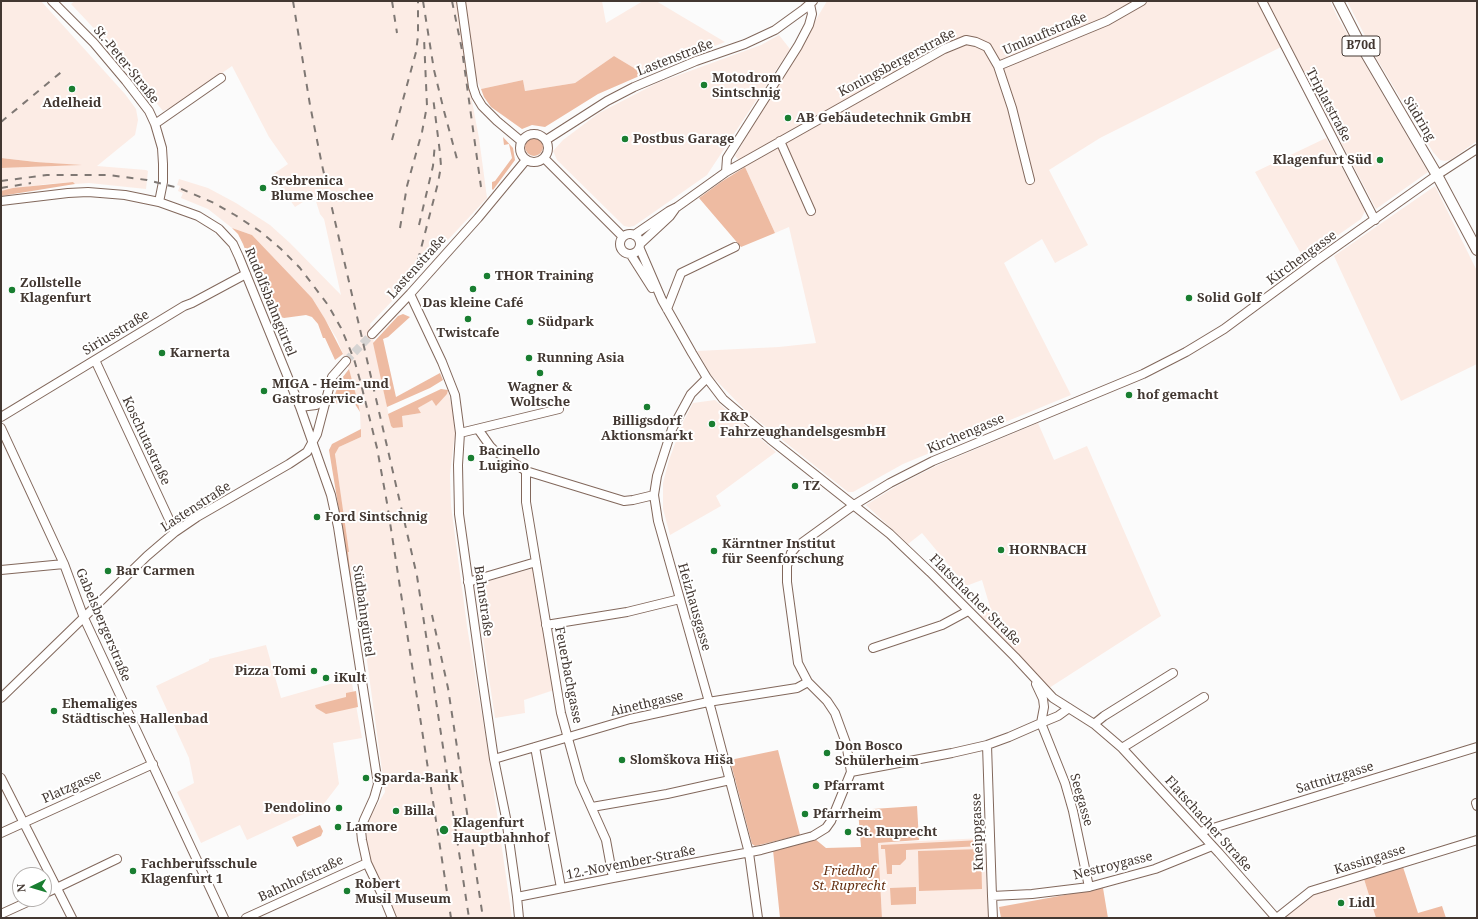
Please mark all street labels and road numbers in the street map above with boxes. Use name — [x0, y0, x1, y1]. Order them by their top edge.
street label: Umlauftstraße — [1001, 9, 1089, 59]
street label: St.-Peter-Straße — [90, 23, 162, 107]
street label: Koningsbergerstraße — [836, 26, 958, 100]
street label: Lastenstraße — [635, 36, 715, 80]
road number: B70d — [1342, 36, 1380, 56]
street label: Triplatstraße — [1302, 66, 1354, 144]
street label: Südring — [1400, 94, 1438, 144]
street label: Kirchengasse — [1264, 227, 1340, 289]
street label: Lastenstraße — [384, 232, 450, 302]
street label: Rudolfsbahngürtel — [241, 245, 299, 359]
street label: Siriusstraße — [80, 307, 152, 359]
street label: Koschutastraße — [119, 394, 173, 488]
street label: Kirchengasse — [925, 411, 1007, 457]
street label: Lastenstraße — [158, 479, 234, 535]
street label: Flatschacher Straße — [926, 551, 1024, 649]
street label: Heizhausgasse — [674, 561, 714, 653]
street label: Südbahngürtel — [349, 564, 377, 658]
street label: Bahnstraße — [470, 565, 496, 637]
street label: Gabelsbergerstraße — [72, 566, 134, 684]
street label: Feuerbachgasse — [551, 625, 585, 725]
street label: Ainethgasse — [609, 688, 685, 720]
street label: Sattnitzgasse — [1294, 759, 1376, 797]
street label: Platzgasse — [40, 767, 104, 807]
street label: Seegasse — [1066, 772, 1096, 828]
street label: Flatschacher Straße — [1161, 773, 1255, 875]
street label: Kneippgasse — [969, 793, 987, 871]
street label: Kassingasse — [1332, 842, 1408, 878]
street label: 12.-November-Straße — [565, 843, 697, 883]
street label: Nestroygasse — [1072, 849, 1154, 883]
street label: Bahnhofstraße — [256, 852, 346, 906]

